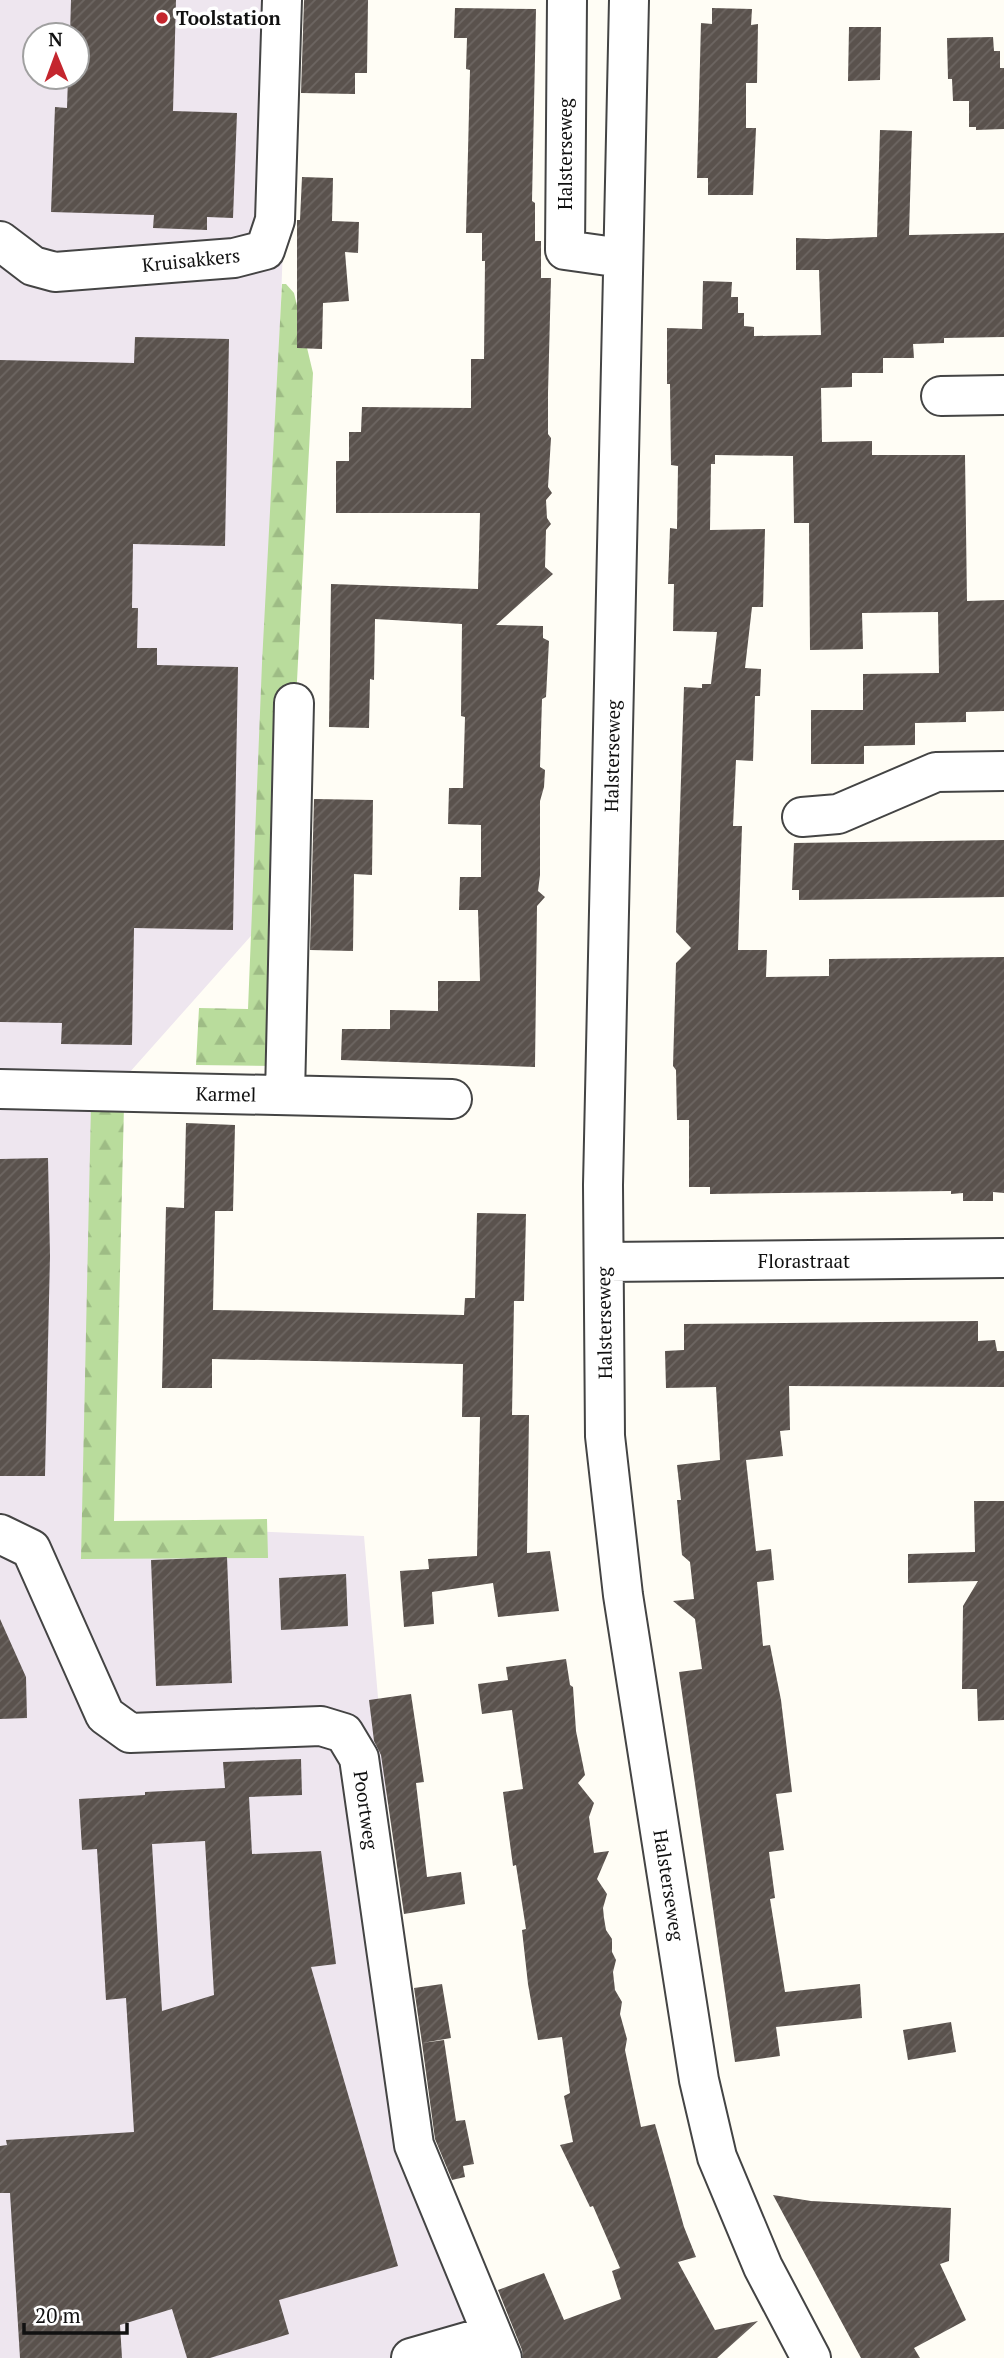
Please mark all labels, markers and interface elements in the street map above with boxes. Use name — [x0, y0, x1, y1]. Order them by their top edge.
place label: Toolstation — [176, 5, 281, 30]
marker: Toolstation — [154, 10, 170, 26]
north arrow — [21, 21, 91, 91]
text: N — [48, 26, 64, 51]
street label: Halsterseweg — [552, 97, 577, 210]
street label: Kruisakkers — [141, 242, 241, 277]
street label: Halsterseweg — [598, 699, 625, 812]
street label: Karmel — [195, 1080, 257, 1107]
street label: Florastraat — [758, 1248, 850, 1273]
street label: Halsterseweg — [590, 1266, 617, 1379]
street label: Poortweg — [349, 1769, 385, 1852]
street label: Halsterseweg — [648, 1828, 691, 1943]
scale bar — [24, 2292, 128, 2336]
text: 20 m — [35, 2301, 81, 2329]

